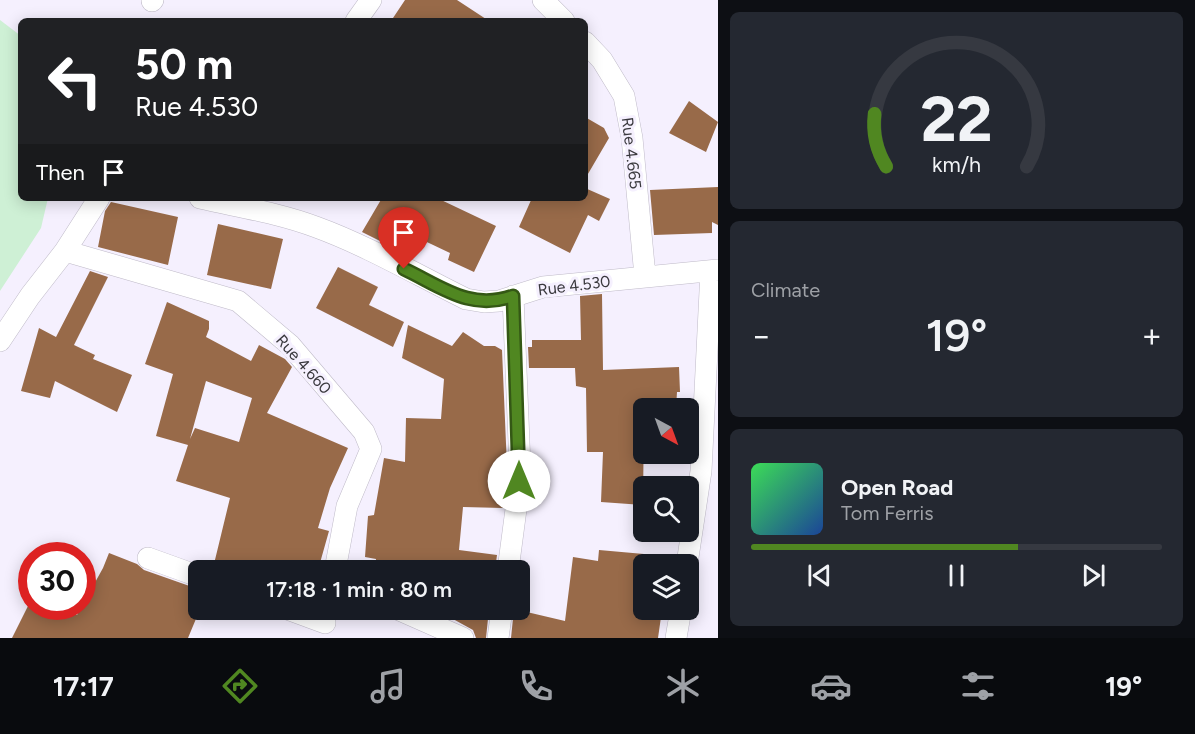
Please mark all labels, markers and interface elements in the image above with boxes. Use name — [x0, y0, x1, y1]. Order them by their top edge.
text: 50 m — [135, 39, 233, 90]
icon: left — [36, 42, 114, 120]
text: 22 — [920, 83, 993, 158]
text: Rue 4.530 — [135, 90, 258, 123]
street label: Rue 4.665 — [618, 116, 645, 190]
text: km/h — [932, 153, 981, 178]
icon: arrive — [97, 156, 130, 189]
text: Then — [36, 159, 85, 186]
pin — [378, 207, 429, 269]
icon: arrive — [387, 216, 420, 249]
street label: Rue 4.530 — [537, 272, 611, 299]
text: Climate — [751, 278, 820, 302]
text: 19° — [926, 308, 987, 362]
text: − — [751, 316, 772, 355]
text: + — [1141, 316, 1162, 355]
street label: Rue 4.660 — [272, 331, 335, 398]
north arrow — [633, 398, 699, 464]
map controls — [633, 398, 699, 620]
position arrow — [487, 449, 551, 513]
text: Open Road — [841, 474, 953, 501]
button: search — [633, 476, 699, 542]
text: Tom Ferris — [841, 501, 934, 525]
speed limit sign: 30 — [18, 542, 96, 620]
button: layers — [633, 554, 699, 620]
icon: previous — [803, 559, 836, 592]
icon: pause — [940, 559, 973, 592]
icon: next — [1077, 559, 1110, 592]
text: 17:18 · 1 min · 80 m — [266, 576, 452, 603]
icon: directions — [219, 665, 261, 707]
icon: music — [367, 665, 409, 707]
icon: phone — [515, 665, 557, 707]
icon: climate — [662, 665, 704, 707]
icon: car — [810, 665, 852, 707]
icon: filters — [957, 665, 999, 707]
text: 17:17 — [53, 670, 114, 703]
text: 19° — [1105, 670, 1142, 703]

